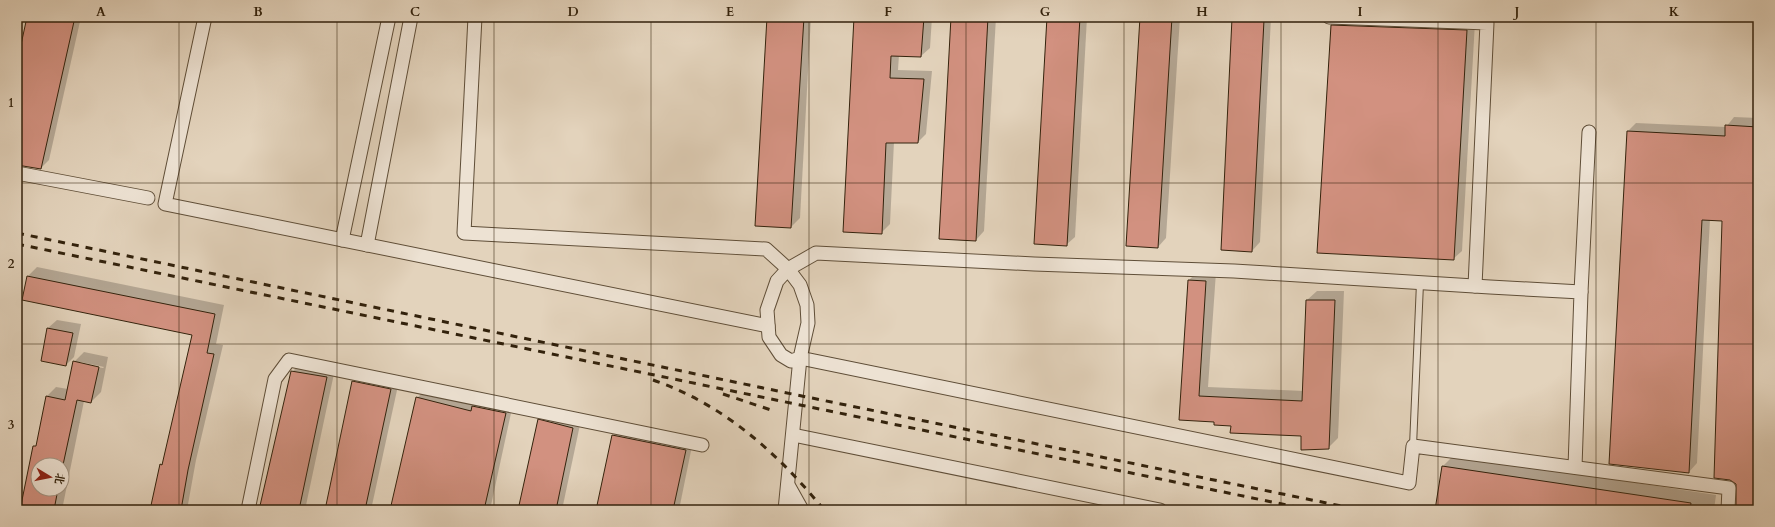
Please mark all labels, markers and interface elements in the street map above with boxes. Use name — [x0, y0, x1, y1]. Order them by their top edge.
text: A — [96, 3, 106, 21]
text: B — [253, 3, 263, 21]
text: C — [410, 3, 420, 21]
text: D — [567, 3, 579, 21]
text: E — [726, 3, 734, 21]
text: F — [884, 3, 892, 21]
text: G — [1040, 3, 1051, 21]
text: H — [1196, 3, 1208, 21]
text: I — [1357, 3, 1363, 21]
text: J — [1513, 3, 1520, 21]
text: K — [1669, 3, 1680, 21]
text: 1 — [8, 94, 14, 112]
text: 2 — [8, 255, 15, 273]
text: 3 — [8, 416, 15, 434]
north arrow — [30, 457, 70, 497]
text: 北 — [51, 472, 68, 485]

